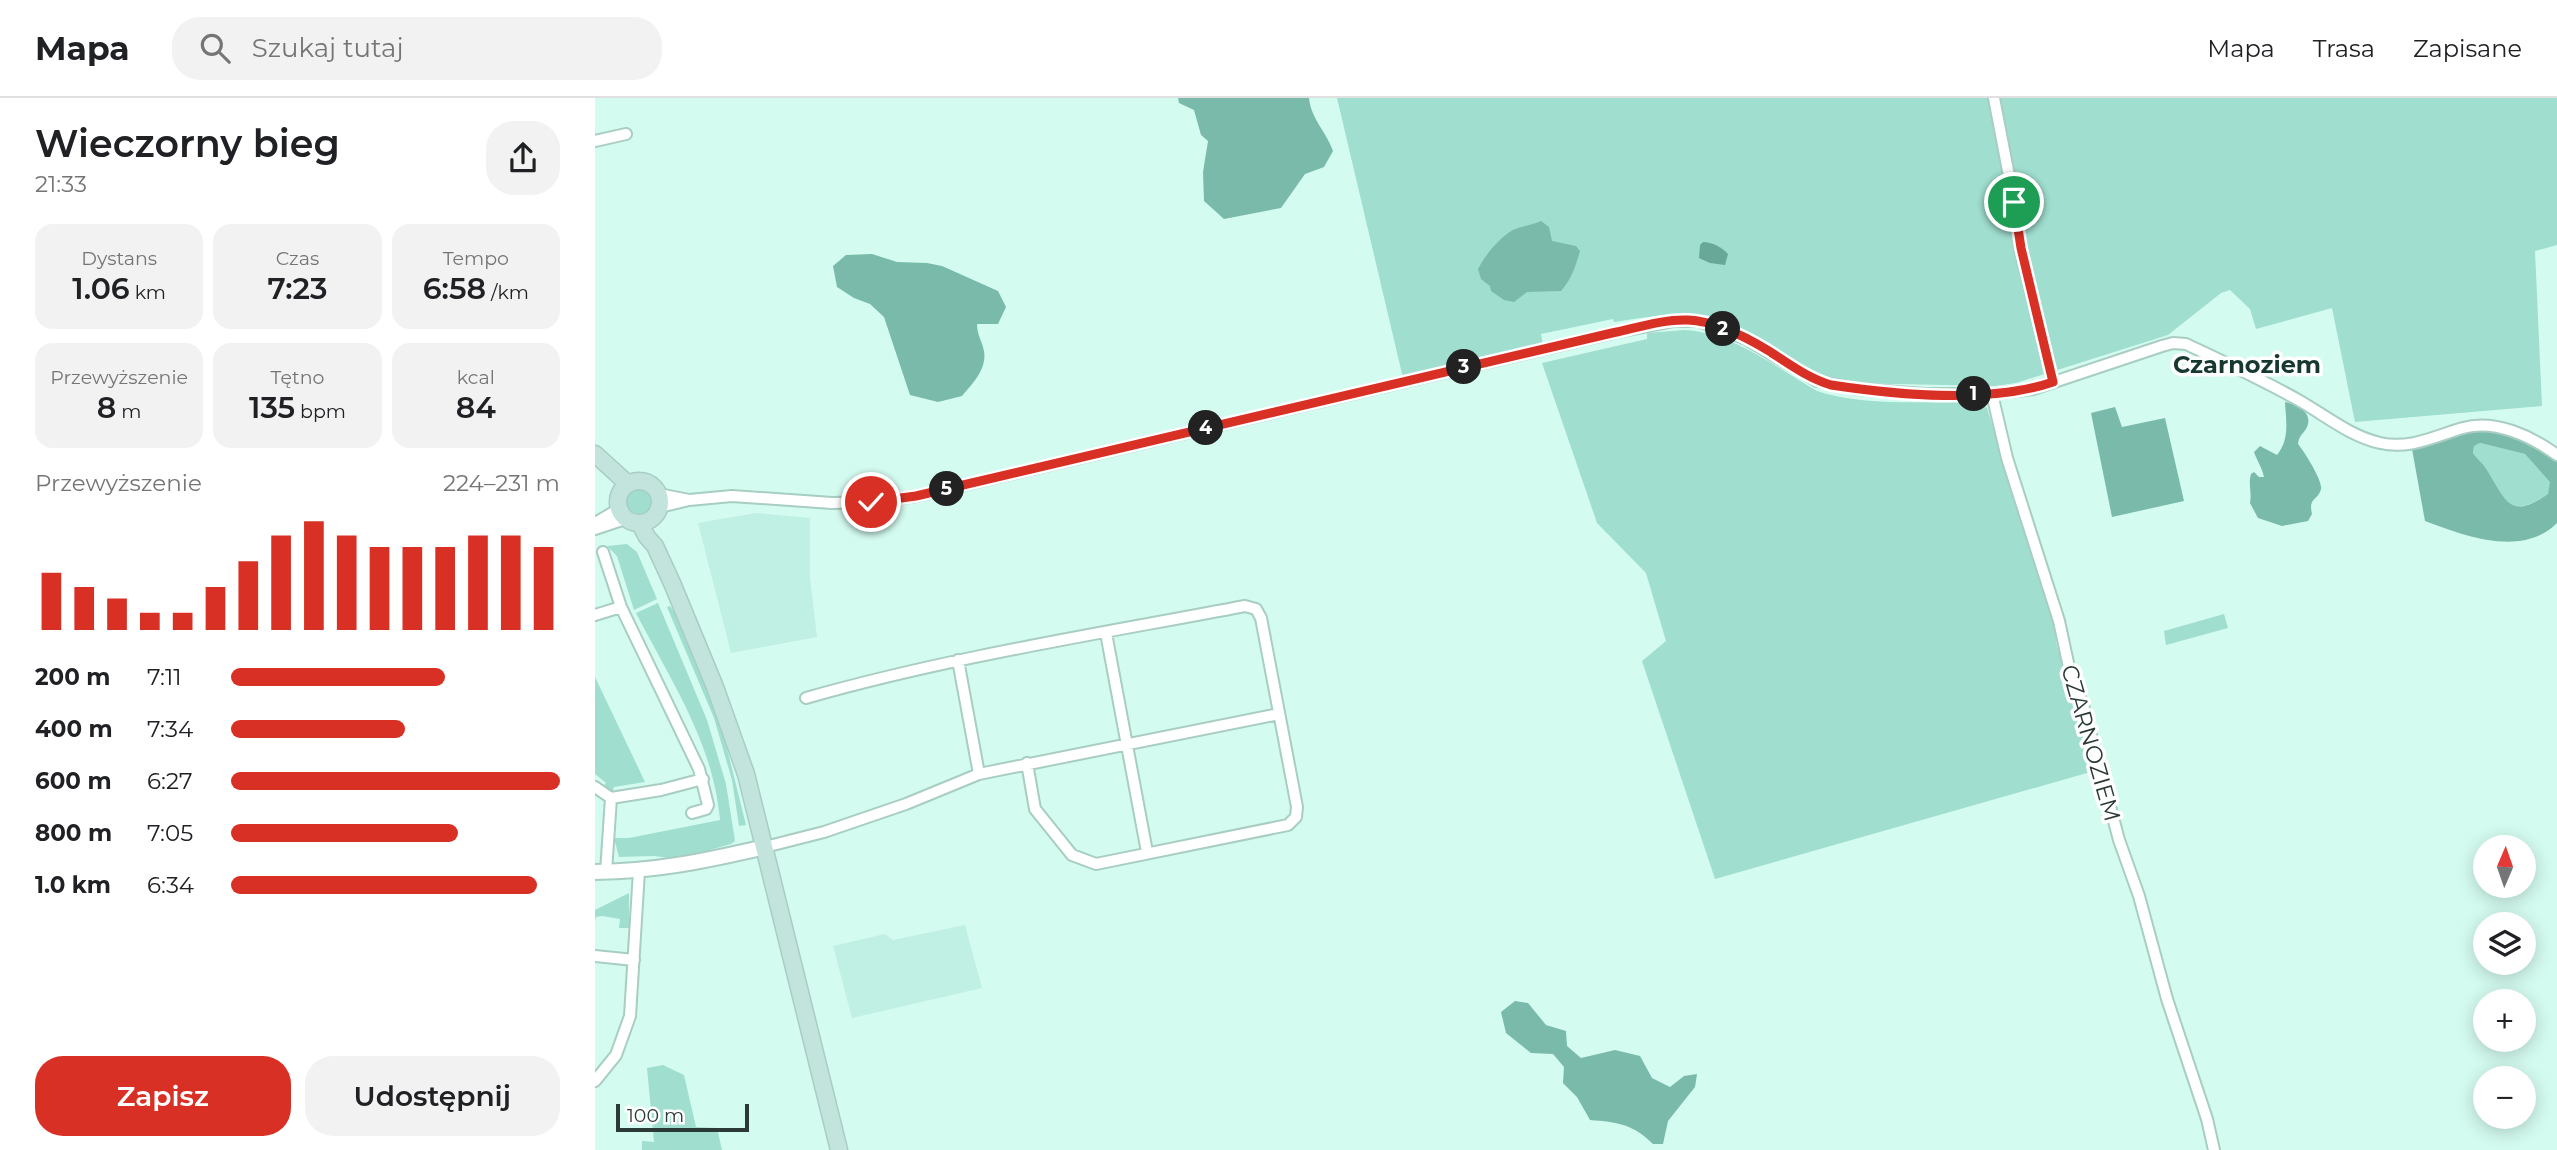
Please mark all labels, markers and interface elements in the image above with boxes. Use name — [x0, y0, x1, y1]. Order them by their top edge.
search box — [172, 17, 662, 80]
text: Mapa — [35, 28, 130, 68]
icon: search — [196, 29, 234, 67]
text: Szukaj tutaj — [252, 32, 404, 64]
text: Mapa — [2207, 34, 2275, 63]
text: Trasa — [2313, 34, 2375, 63]
text: Zapisane — [2413, 34, 2522, 63]
text: Wieczorny bieg — [35, 120, 340, 167]
button: share — [486, 121, 560, 195]
text: 21:33 — [35, 170, 87, 198]
pin — [1984, 172, 2044, 232]
icon: arrive — [1995, 183, 2033, 221]
text: Dystans — [81, 247, 157, 270]
text: Czas — [276, 247, 319, 270]
text: Tempo — [443, 247, 509, 270]
text: 1.06 — [72, 270, 130, 307]
text: 7:23 — [268, 270, 327, 307]
text: 6:58 — [423, 270, 486, 307]
text: km — [130, 281, 166, 304]
text: /km — [486, 281, 529, 304]
pin: 2 — [1705, 312, 1741, 346]
text: 2 — [1717, 317, 1728, 340]
pin: 3 — [1447, 350, 1481, 384]
district label: Czarnoziem — [2173, 350, 2321, 379]
text: 3 — [1458, 355, 1469, 378]
text: Przewyższenie — [50, 366, 188, 389]
text: Tętno — [271, 366, 324, 389]
text: kcal — [457, 366, 495, 389]
pin: 1 — [1957, 376, 1991, 412]
text: 1 — [1970, 382, 1977, 405]
text: 8 — [97, 389, 116, 426]
text: 135 — [249, 389, 295, 426]
text: 84 — [456, 389, 496, 426]
text: m — [116, 400, 142, 423]
text: bpm — [295, 400, 346, 423]
pin: 4 — [1189, 410, 1223, 446]
text: 4 — [1199, 416, 1212, 439]
text: Przewyższenie — [35, 469, 202, 497]
text: 224–231 m — [443, 469, 560, 497]
pin — [841, 472, 901, 532]
pin: 5 — [929, 472, 965, 506]
text: 5 — [941, 477, 952, 500]
icon: check — [852, 483, 890, 521]
street label: CZARNOZIEM — [2055, 662, 2127, 824]
text: 200 m — [35, 663, 110, 691]
text: 7:11 — [147, 663, 182, 691]
text: 400 m — [35, 715, 113, 743]
text: 7:34 — [147, 715, 193, 743]
text: 600 m — [35, 767, 112, 795]
text: 6:27 — [147, 767, 192, 795]
text: 800 m — [35, 819, 112, 847]
text: 7:05 — [147, 819, 193, 847]
north arrow — [2473, 835, 2536, 898]
map controls — [2473, 835, 2536, 1129]
text: 1.0 km — [35, 871, 111, 899]
text: 6:34 — [147, 871, 194, 899]
button: layers — [2473, 912, 2536, 975]
button: + — [2473, 989, 2536, 1052]
button: Zapisz — [35, 1056, 291, 1136]
button: Udostępnij — [305, 1056, 560, 1136]
button: − — [2473, 1066, 2536, 1129]
scale bar — [616, 1101, 749, 1133]
text: 100 m — [627, 1104, 684, 1127]

